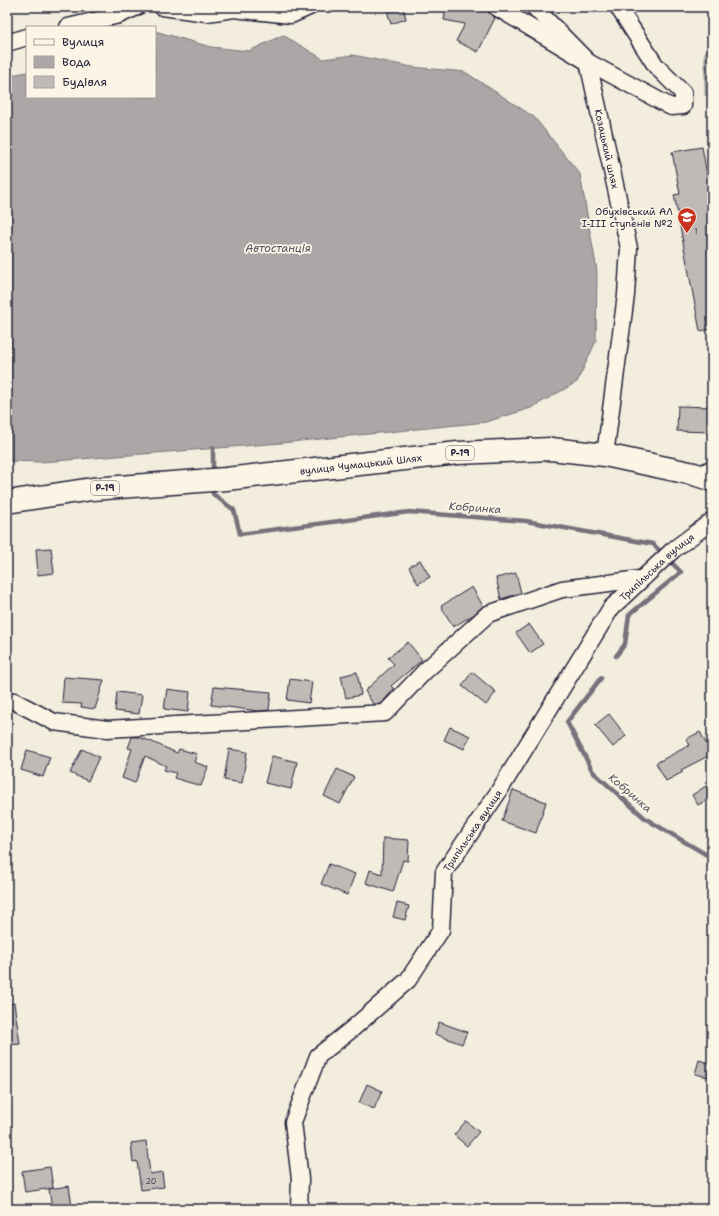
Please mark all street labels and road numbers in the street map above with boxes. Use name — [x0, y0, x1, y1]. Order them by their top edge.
street label: Козацький шлях — [592, 108, 622, 190]
road number: Р-19 — [446, 446, 474, 460]
street label: вулиця Чумацький Шлях — [299, 451, 422, 477]
road number: Р-19 — [91, 481, 119, 495]
street label: Трипільська вулиця — [617, 530, 697, 603]
street label: Трипільська вулиця — [440, 787, 505, 874]

